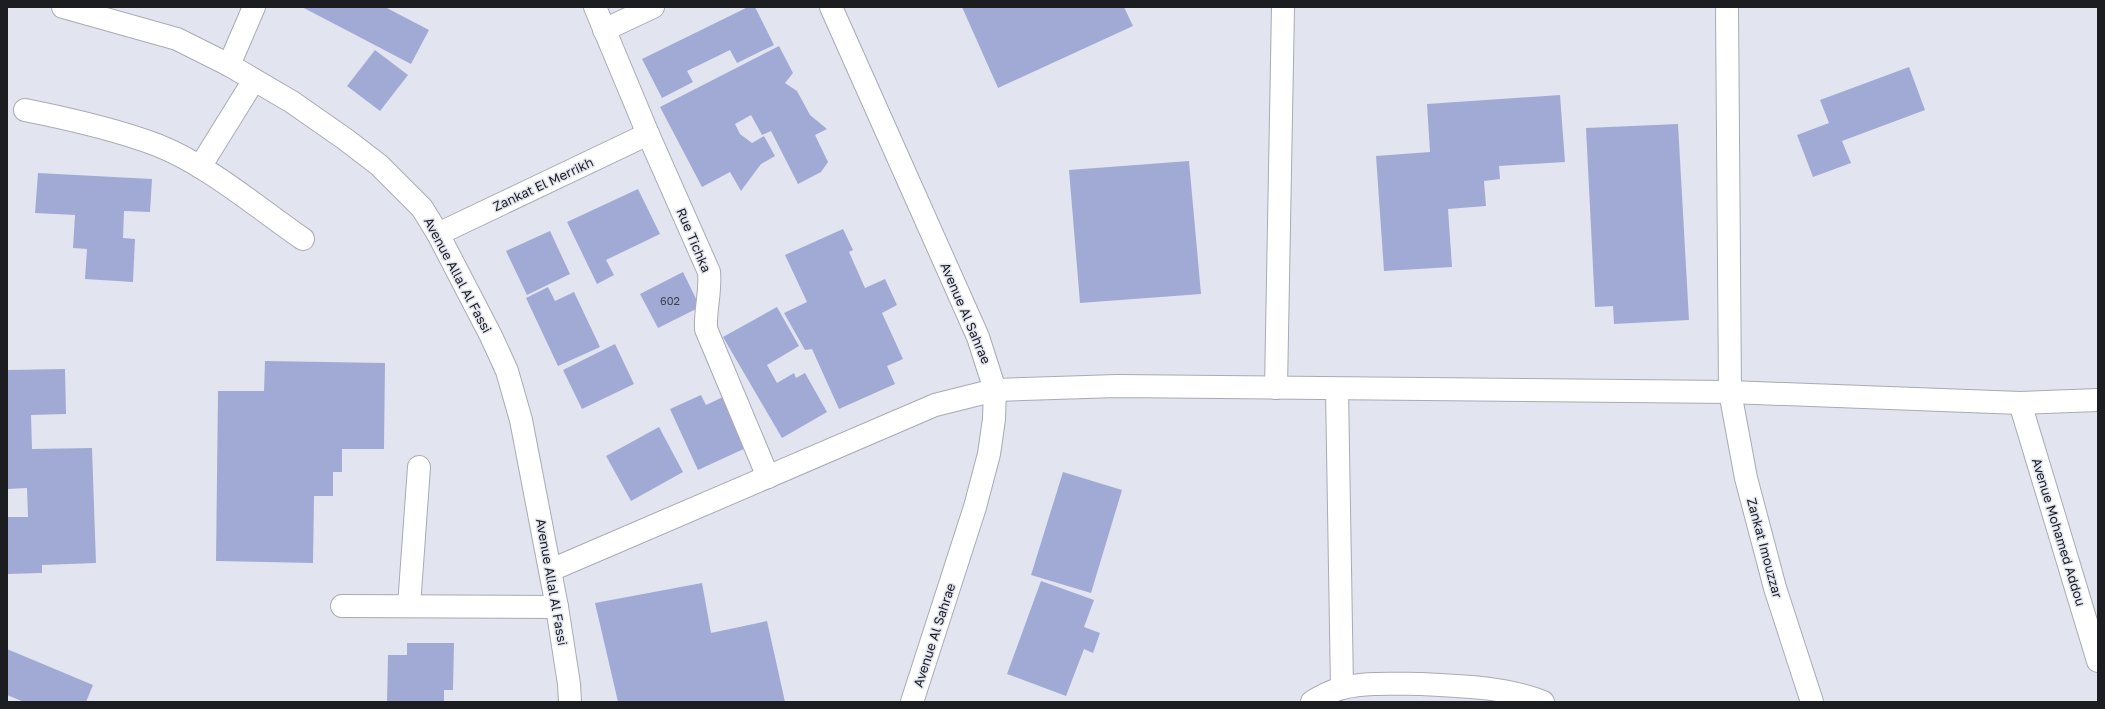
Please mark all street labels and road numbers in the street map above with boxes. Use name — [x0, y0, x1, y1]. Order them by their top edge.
street label: Zankat El Merrikh — [490, 154, 596, 214]
street label: Rue Tichka — [673, 205, 715, 275]
street label: Avenue Allal Al Fassi — [421, 214, 495, 336]
street label: Avenue Al Sahrae — [937, 260, 995, 366]
street label: Avenue Mohamed Addou — [2029, 456, 2089, 608]
street label: Zankat Imouzzar — [1744, 496, 1786, 600]
street label: Avenue Allal Al Fassi — [533, 517, 571, 647]
street label: Avenue Al Sahrae — [910, 581, 958, 689]

